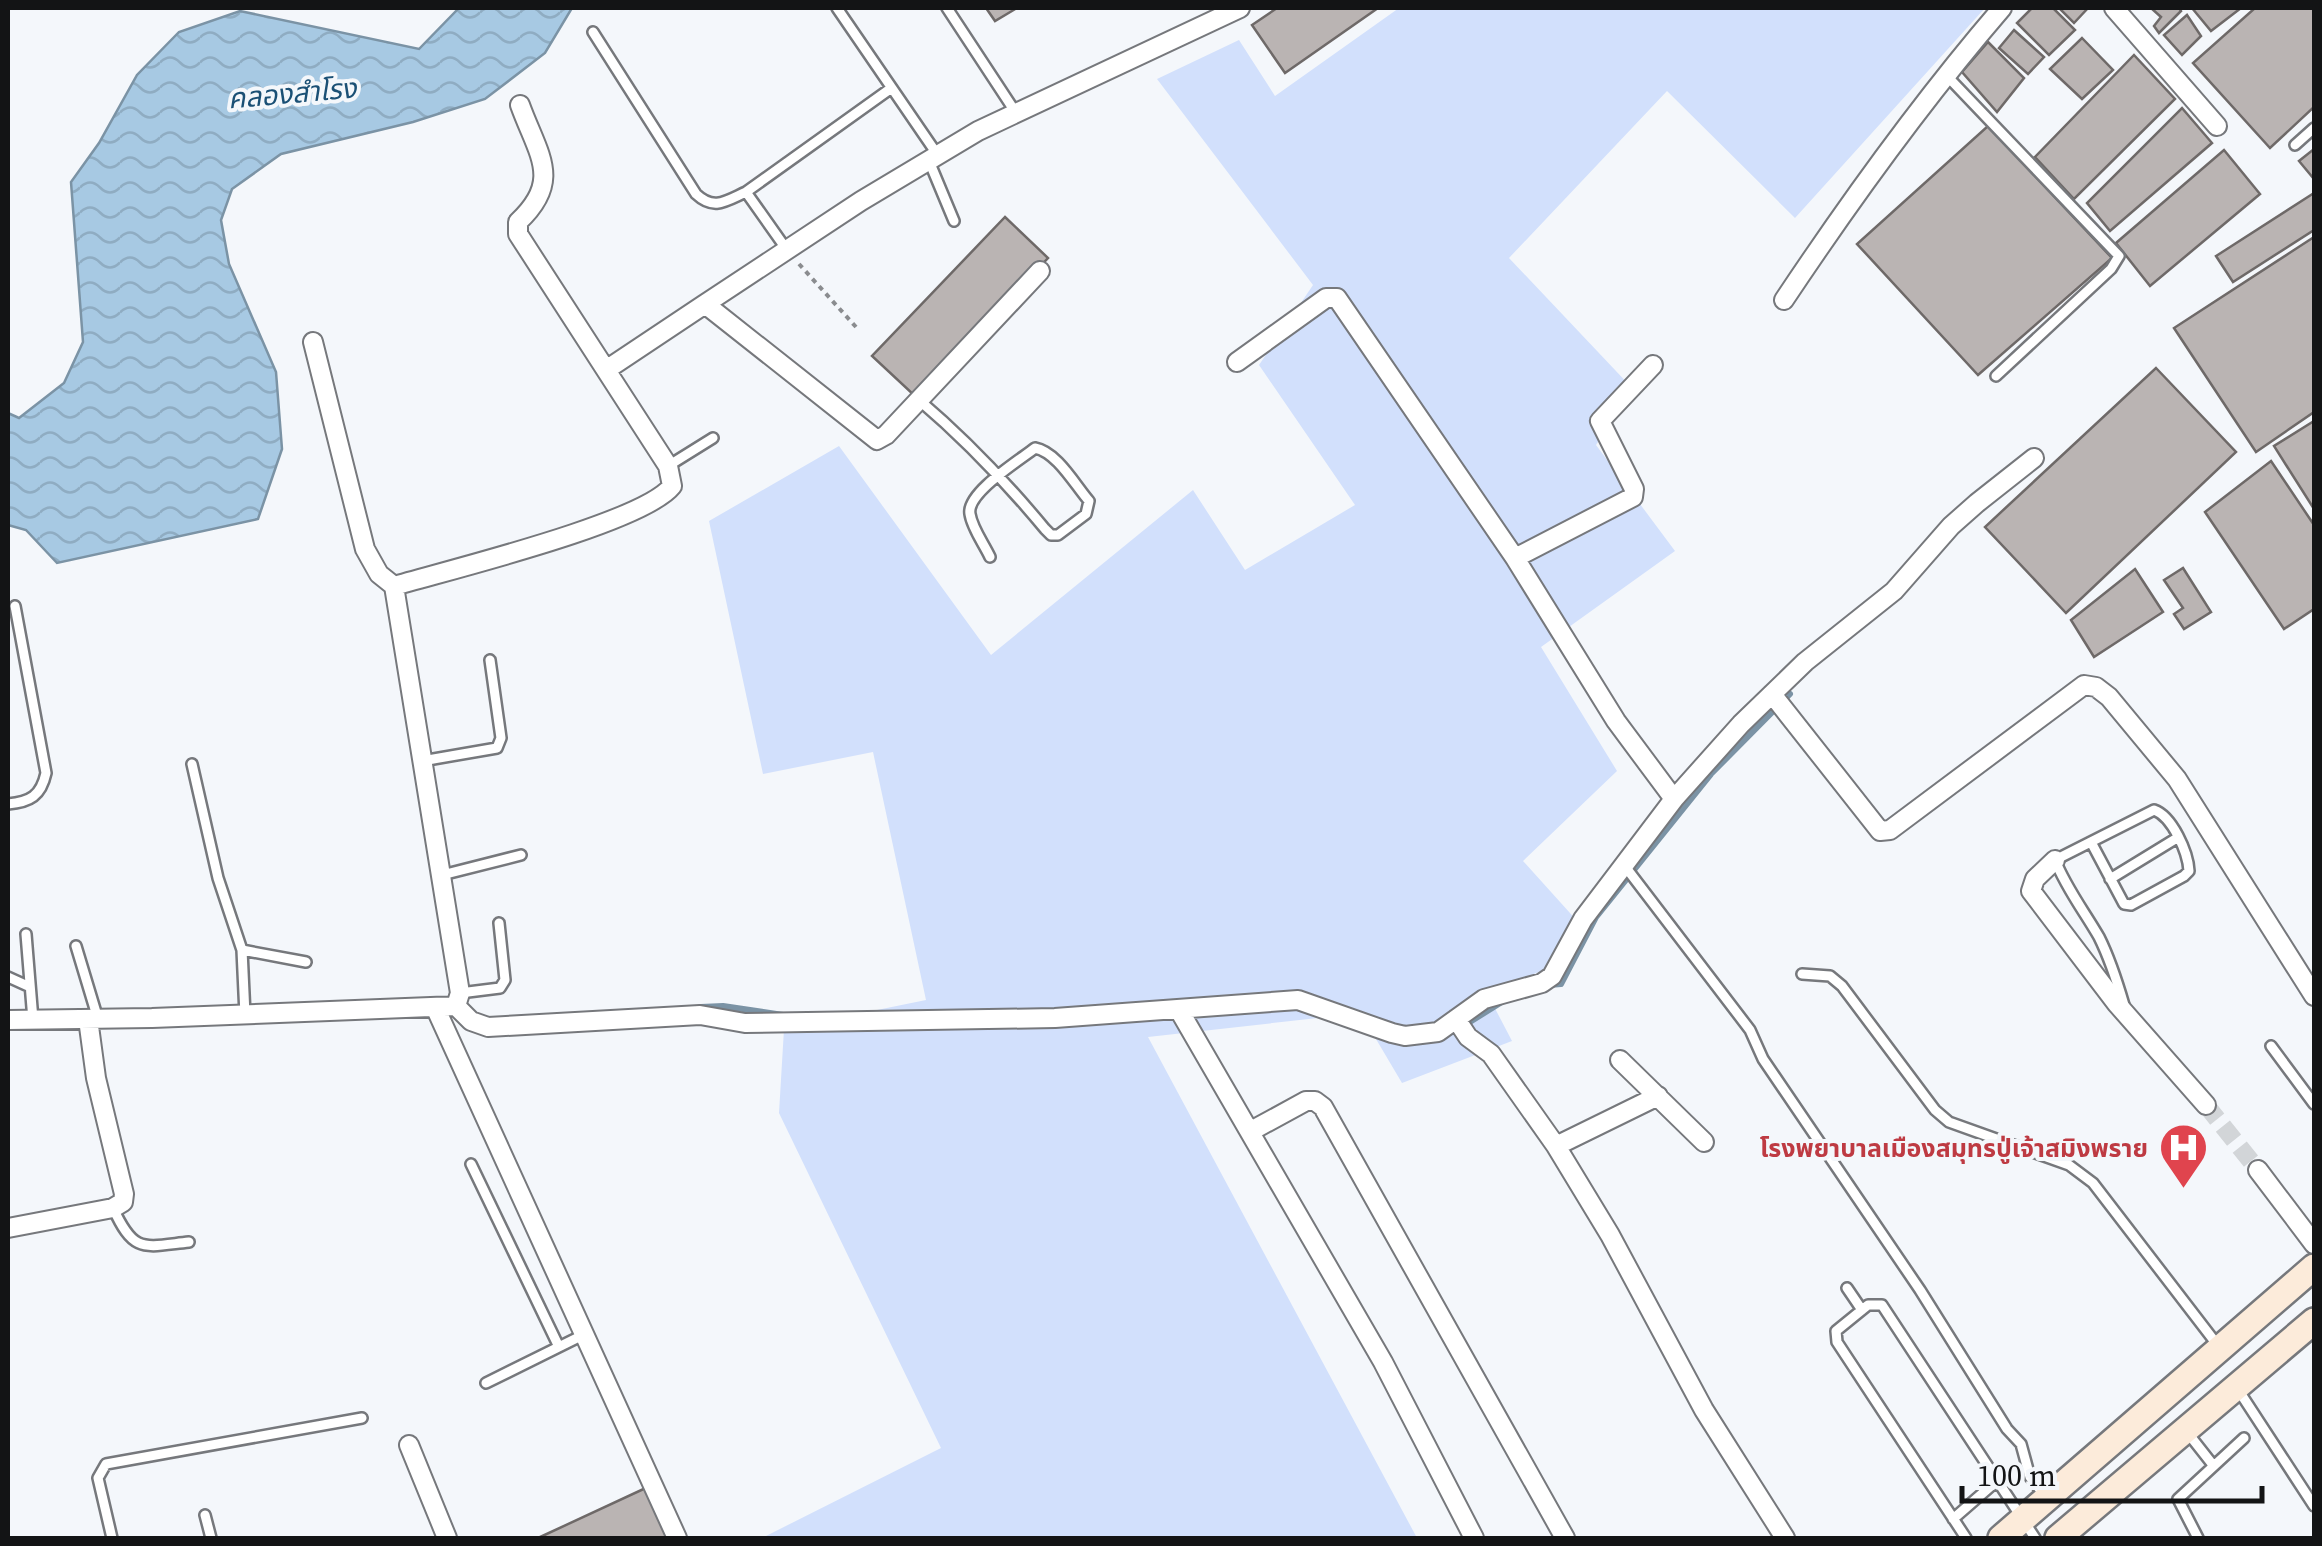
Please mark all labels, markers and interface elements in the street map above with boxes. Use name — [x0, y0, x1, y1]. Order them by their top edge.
water label: คลองสำโรง — [226, 68, 360, 118]
hospital icon: โรงพยาบาลเมืองสมุทรปู่เจ้าสมิงพราย — [2157, 1122, 2209, 1190]
place label: โรงพยาบาลเมืองสมุทรปู่เจ้าสมิงพราย — [1760, 1131, 2148, 1165]
scale bar — [1962, 1441, 2262, 1503]
text: 100 m — [1977, 1455, 2056, 1496]

